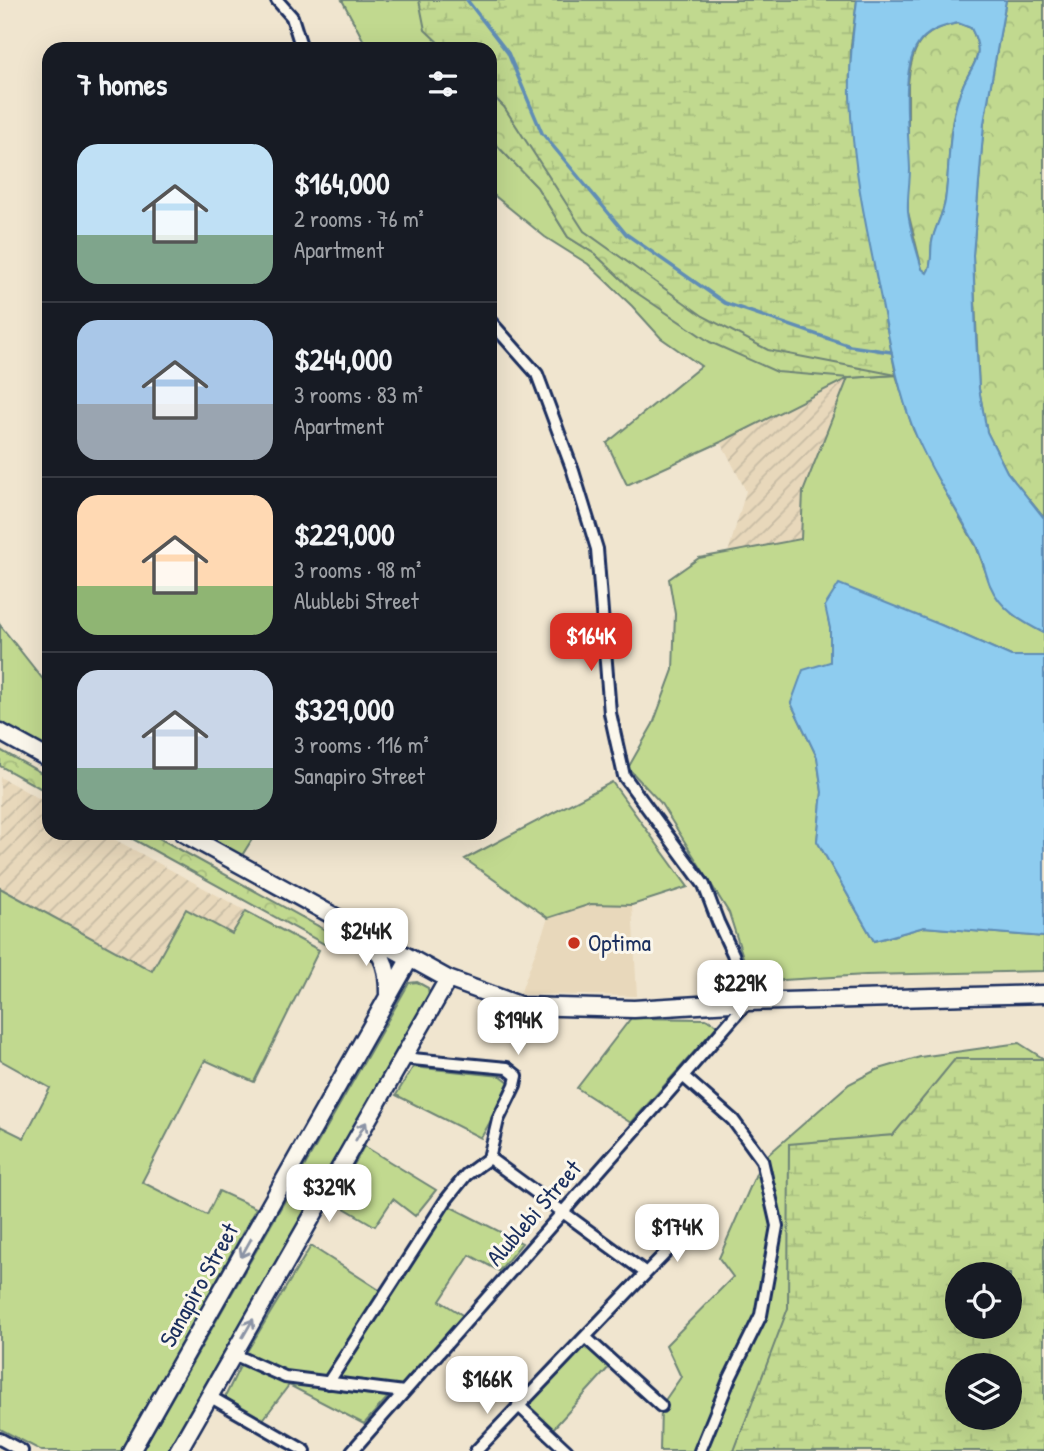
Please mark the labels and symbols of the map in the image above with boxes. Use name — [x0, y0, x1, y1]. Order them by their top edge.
pin: $164K — [542, 614, 640, 673]
pin: $244K — [317, 908, 415, 968]
place label: Optima — [588, 926, 651, 958]
marker: Optima — [566, 935, 582, 951]
pin: $229K — [691, 960, 789, 1020]
pin: $194K — [469, 998, 567, 1057]
one-way arrow — [354, 1121, 368, 1141]
street label: Alublebi Street — [478, 1152, 589, 1272]
pin: $329K — [280, 1164, 378, 1224]
pin: $174K — [628, 1204, 726, 1264]
street label: Sanapiro Street — [151, 1216, 246, 1352]
one-way arrow — [239, 1238, 253, 1258]
one-way arrow — [242, 1318, 255, 1339]
pin: $166K — [438, 1356, 536, 1416]

